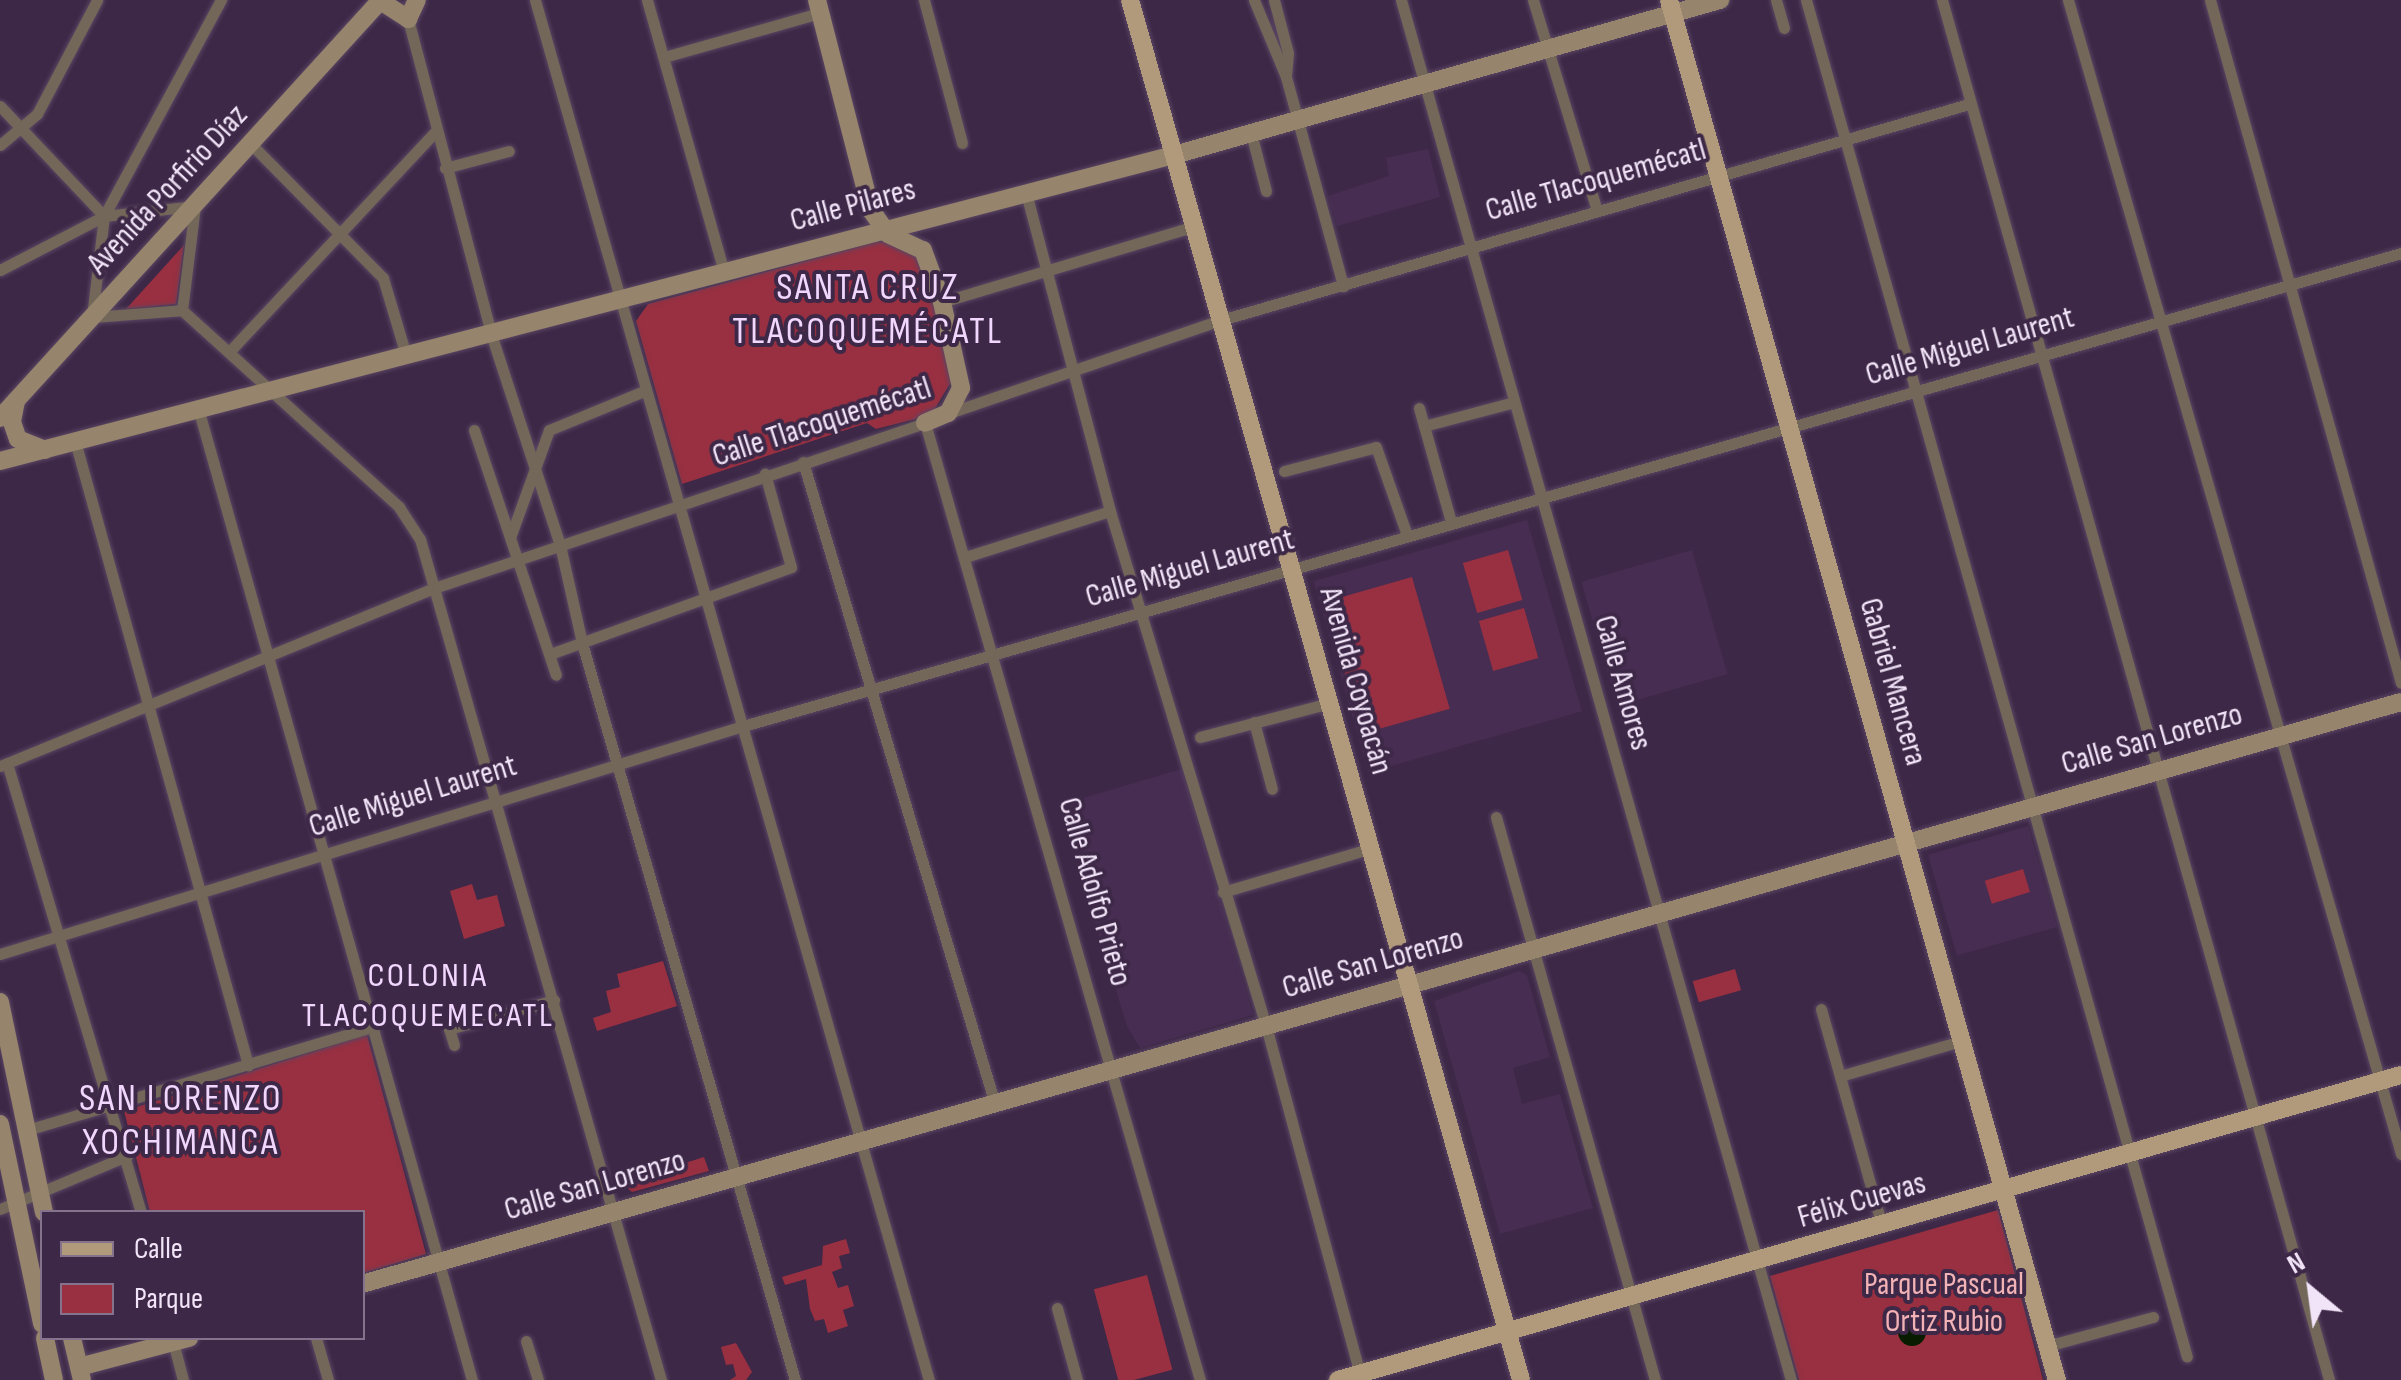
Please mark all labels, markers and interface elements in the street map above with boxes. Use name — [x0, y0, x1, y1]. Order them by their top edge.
street label: Avenida Porfirio Díaz — [80, 97, 256, 283]
street label: Calle Tlacoquemécatl — [1481, 131, 1711, 231]
street label: Calle Pilares — [786, 171, 920, 241]
district label: SANTA CRUZ TLACOQUEMÉCATL — [732, 265, 1004, 354]
street label: Calle Miguel Laurent — [1861, 299, 2079, 395]
street label: Calle Tlacoquemécatl — [708, 370, 936, 476]
street label: Calle Miguel Laurent — [1081, 521, 1299, 617]
street label: Avenida Coyoacán — [1310, 583, 1400, 779]
street label: Gabriel Mancera — [1850, 594, 1934, 770]
street label: Calle Amores — [1584, 611, 1660, 755]
street label: Calle San Lorenzo — [2057, 696, 2247, 784]
street label: Calle Miguel Laurent — [305, 747, 521, 847]
street label: Calle Adolfo Prieto — [1049, 793, 1139, 991]
street label: Calle San Lorenzo — [1278, 920, 1468, 1008]
district label: COLONIA TLACOQUEMECATL — [302, 955, 554, 1037]
district label: SAN LORENZO XOCHIMANCA — [79, 1076, 283, 1166]
street label: Calle San Lorenzo — [500, 1142, 690, 1230]
street label: Félix Cuevas — [1794, 1164, 1930, 1238]
legend — [40, 1210, 365, 1340]
text: Calle — [134, 1231, 183, 1267]
north arrow — [2261, 1240, 2361, 1340]
text: N — [2282, 1245, 2311, 1281]
park label: Parque Pascual Ortiz Rubio — [1864, 1267, 2024, 1342]
text: Parque — [134, 1281, 203, 1317]

